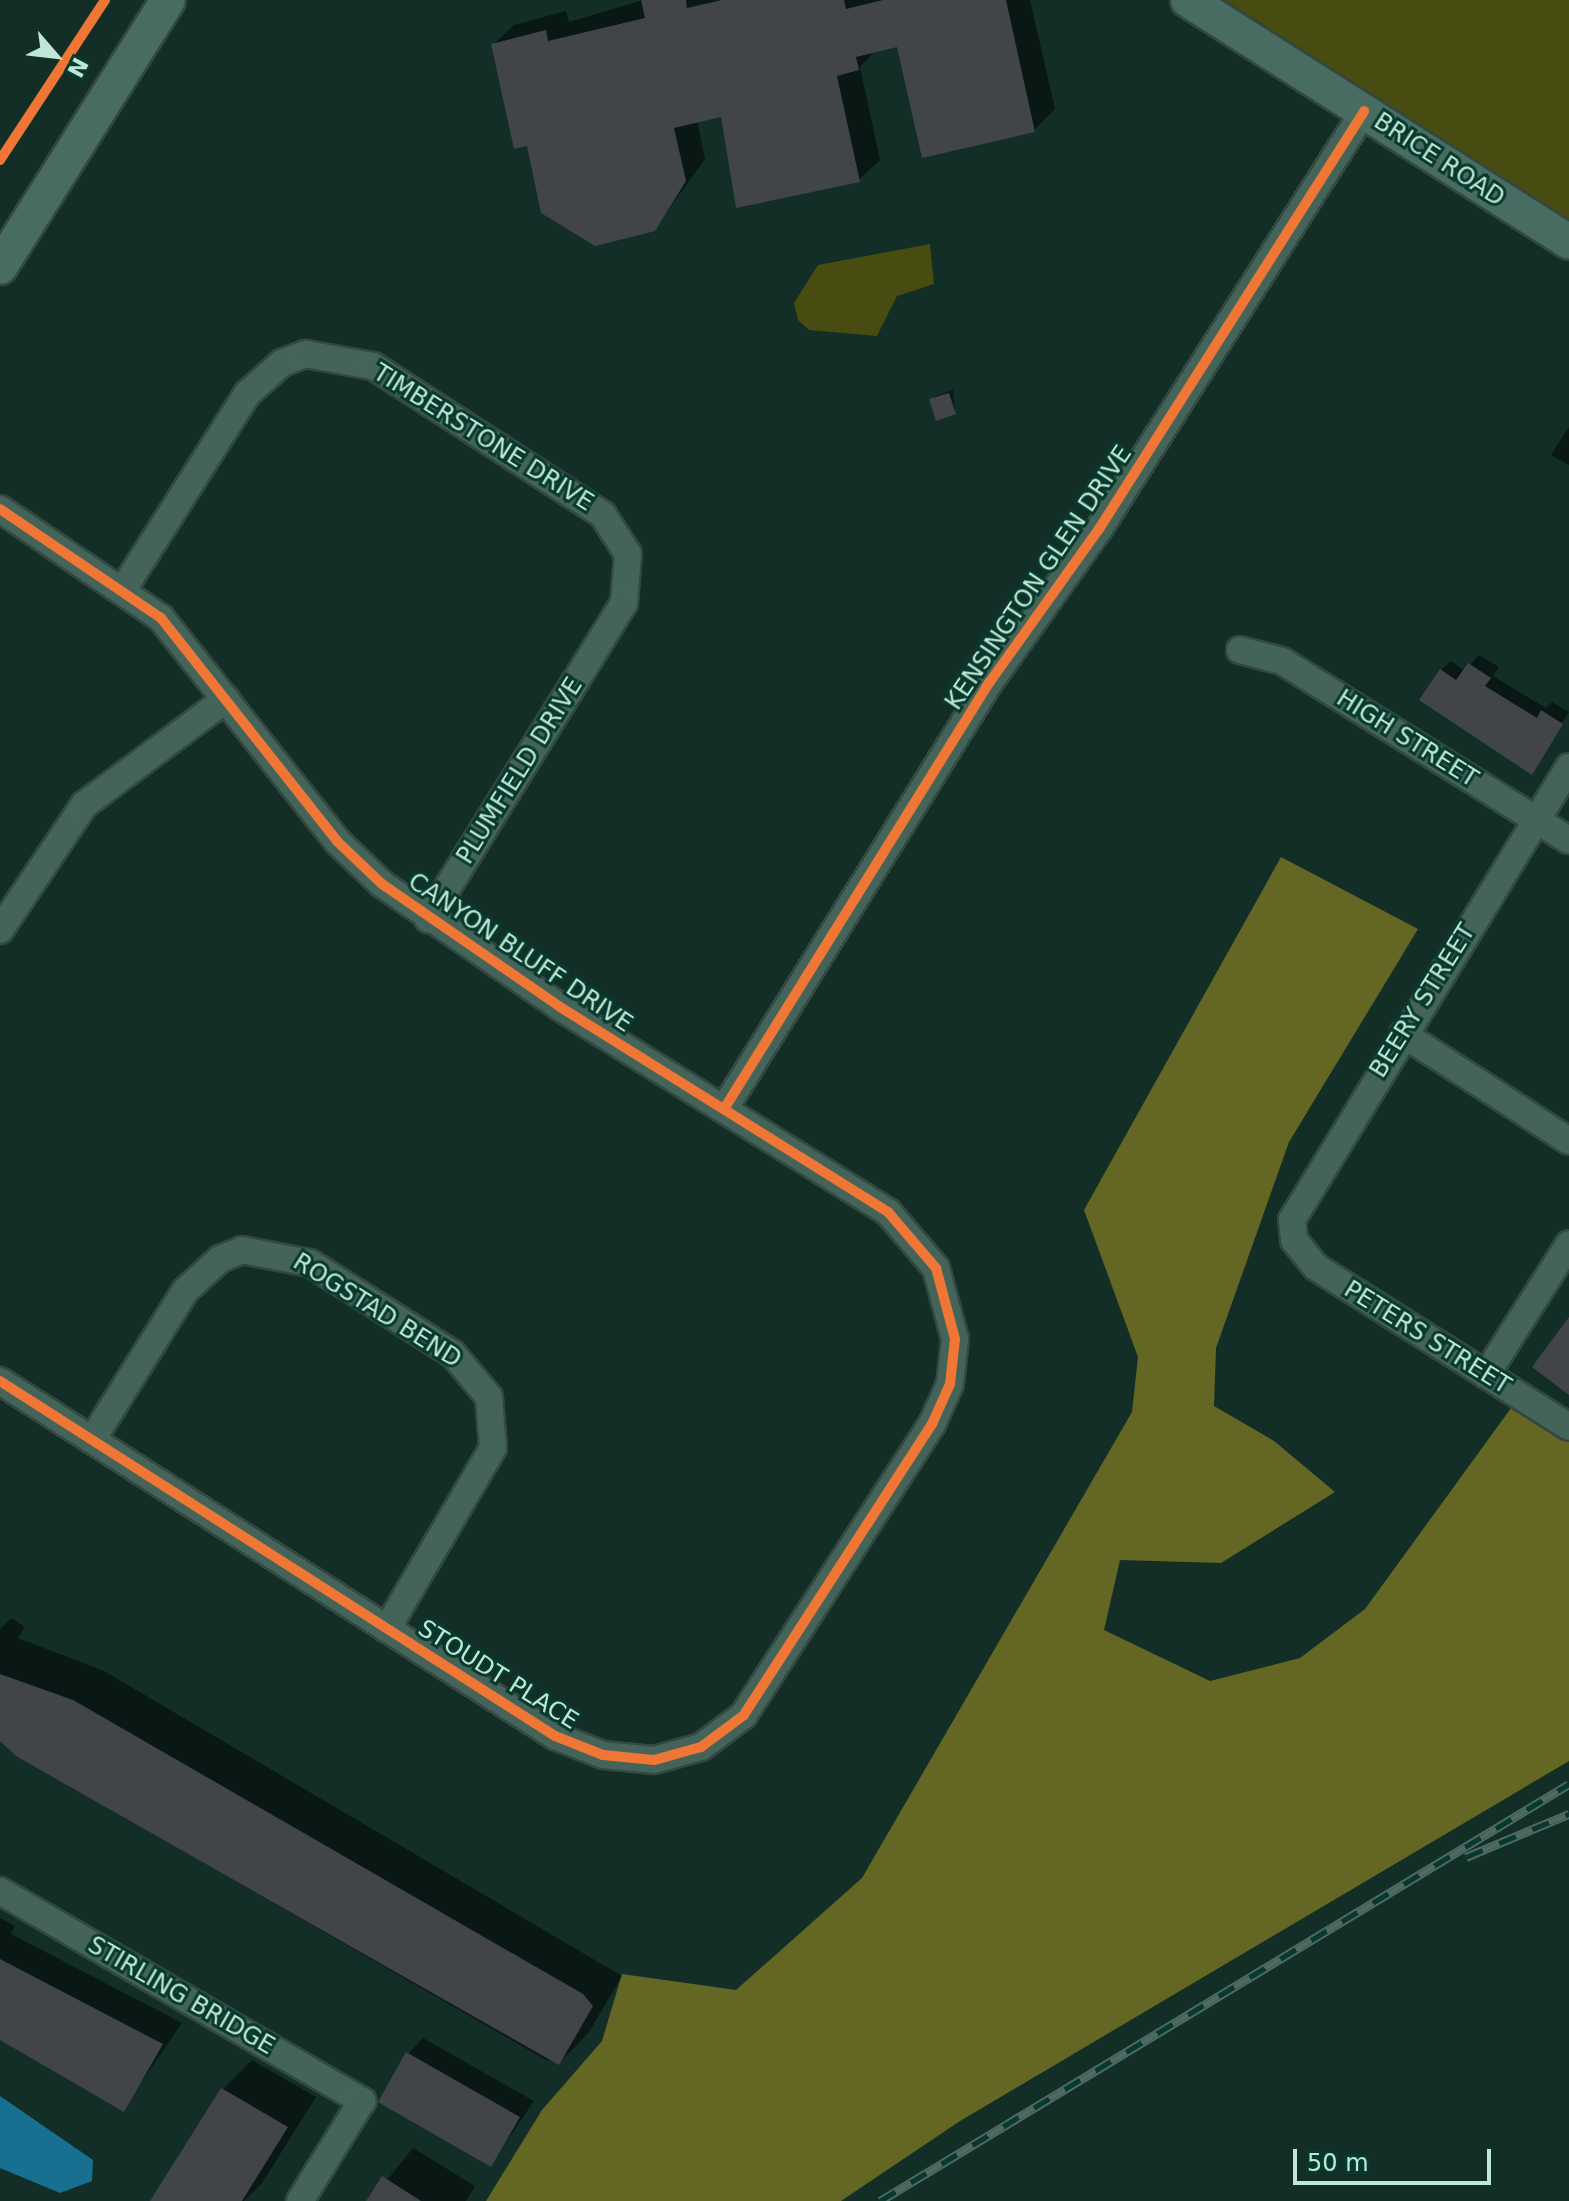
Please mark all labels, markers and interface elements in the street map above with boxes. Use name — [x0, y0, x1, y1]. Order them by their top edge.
north arrow — [16, 16, 96, 96]
text: N — [62, 53, 93, 81]
street label: BRICE ROAD — [1368, 107, 1510, 213]
street label: TIMBERSTONE DRIVE — [368, 358, 598, 518]
street label: KENSINGTON GLEN DRIVE — [940, 440, 1138, 716]
street label: PLUMFIELD DRIVE — [451, 673, 589, 869]
street label: HIGH STREET — [1331, 684, 1483, 794]
street label: CANYON BLUFF DRIVE — [402, 867, 638, 1039]
street label: BEERY STREET — [1364, 919, 1482, 1083]
street label: ROGSTAD BEND — [288, 1248, 466, 1374]
street label: PETERS STREET — [1339, 1275, 1515, 1401]
street label: STOUDT PLACE — [413, 1614, 583, 1736]
street label: STIRLING BRIDGE — [83, 1931, 279, 2061]
scale bar — [1297, 2133, 1495, 2183]
text: 50 m — [1307, 2149, 1369, 2177]

